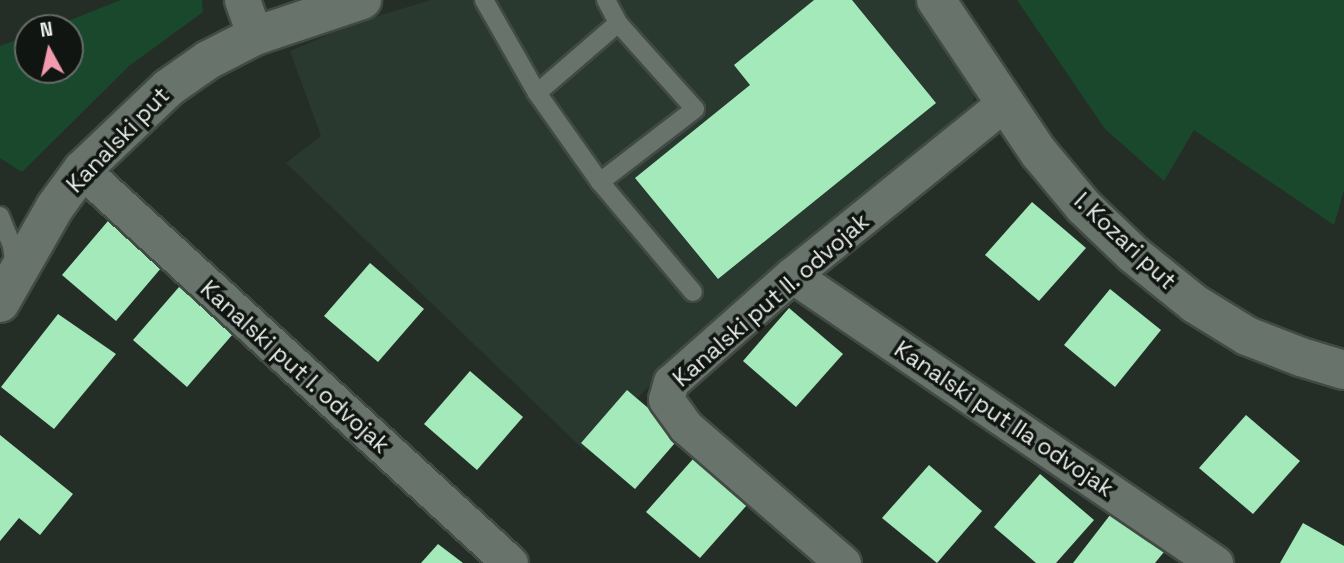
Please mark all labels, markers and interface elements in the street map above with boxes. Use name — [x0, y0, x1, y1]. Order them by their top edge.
north arrow — [14, 14, 84, 84]
text: N — [38, 16, 54, 43]
street label: Kanalski put — [61, 82, 175, 198]
street label: I. Kozari put — [1068, 187, 1182, 295]
street label: Kanalski put II. odvojak — [667, 207, 875, 393]
street label: Kanalski put I. odvojak — [195, 275, 395, 459]
street label: Kanalski put IIa odvojak — [889, 335, 1119, 503]

